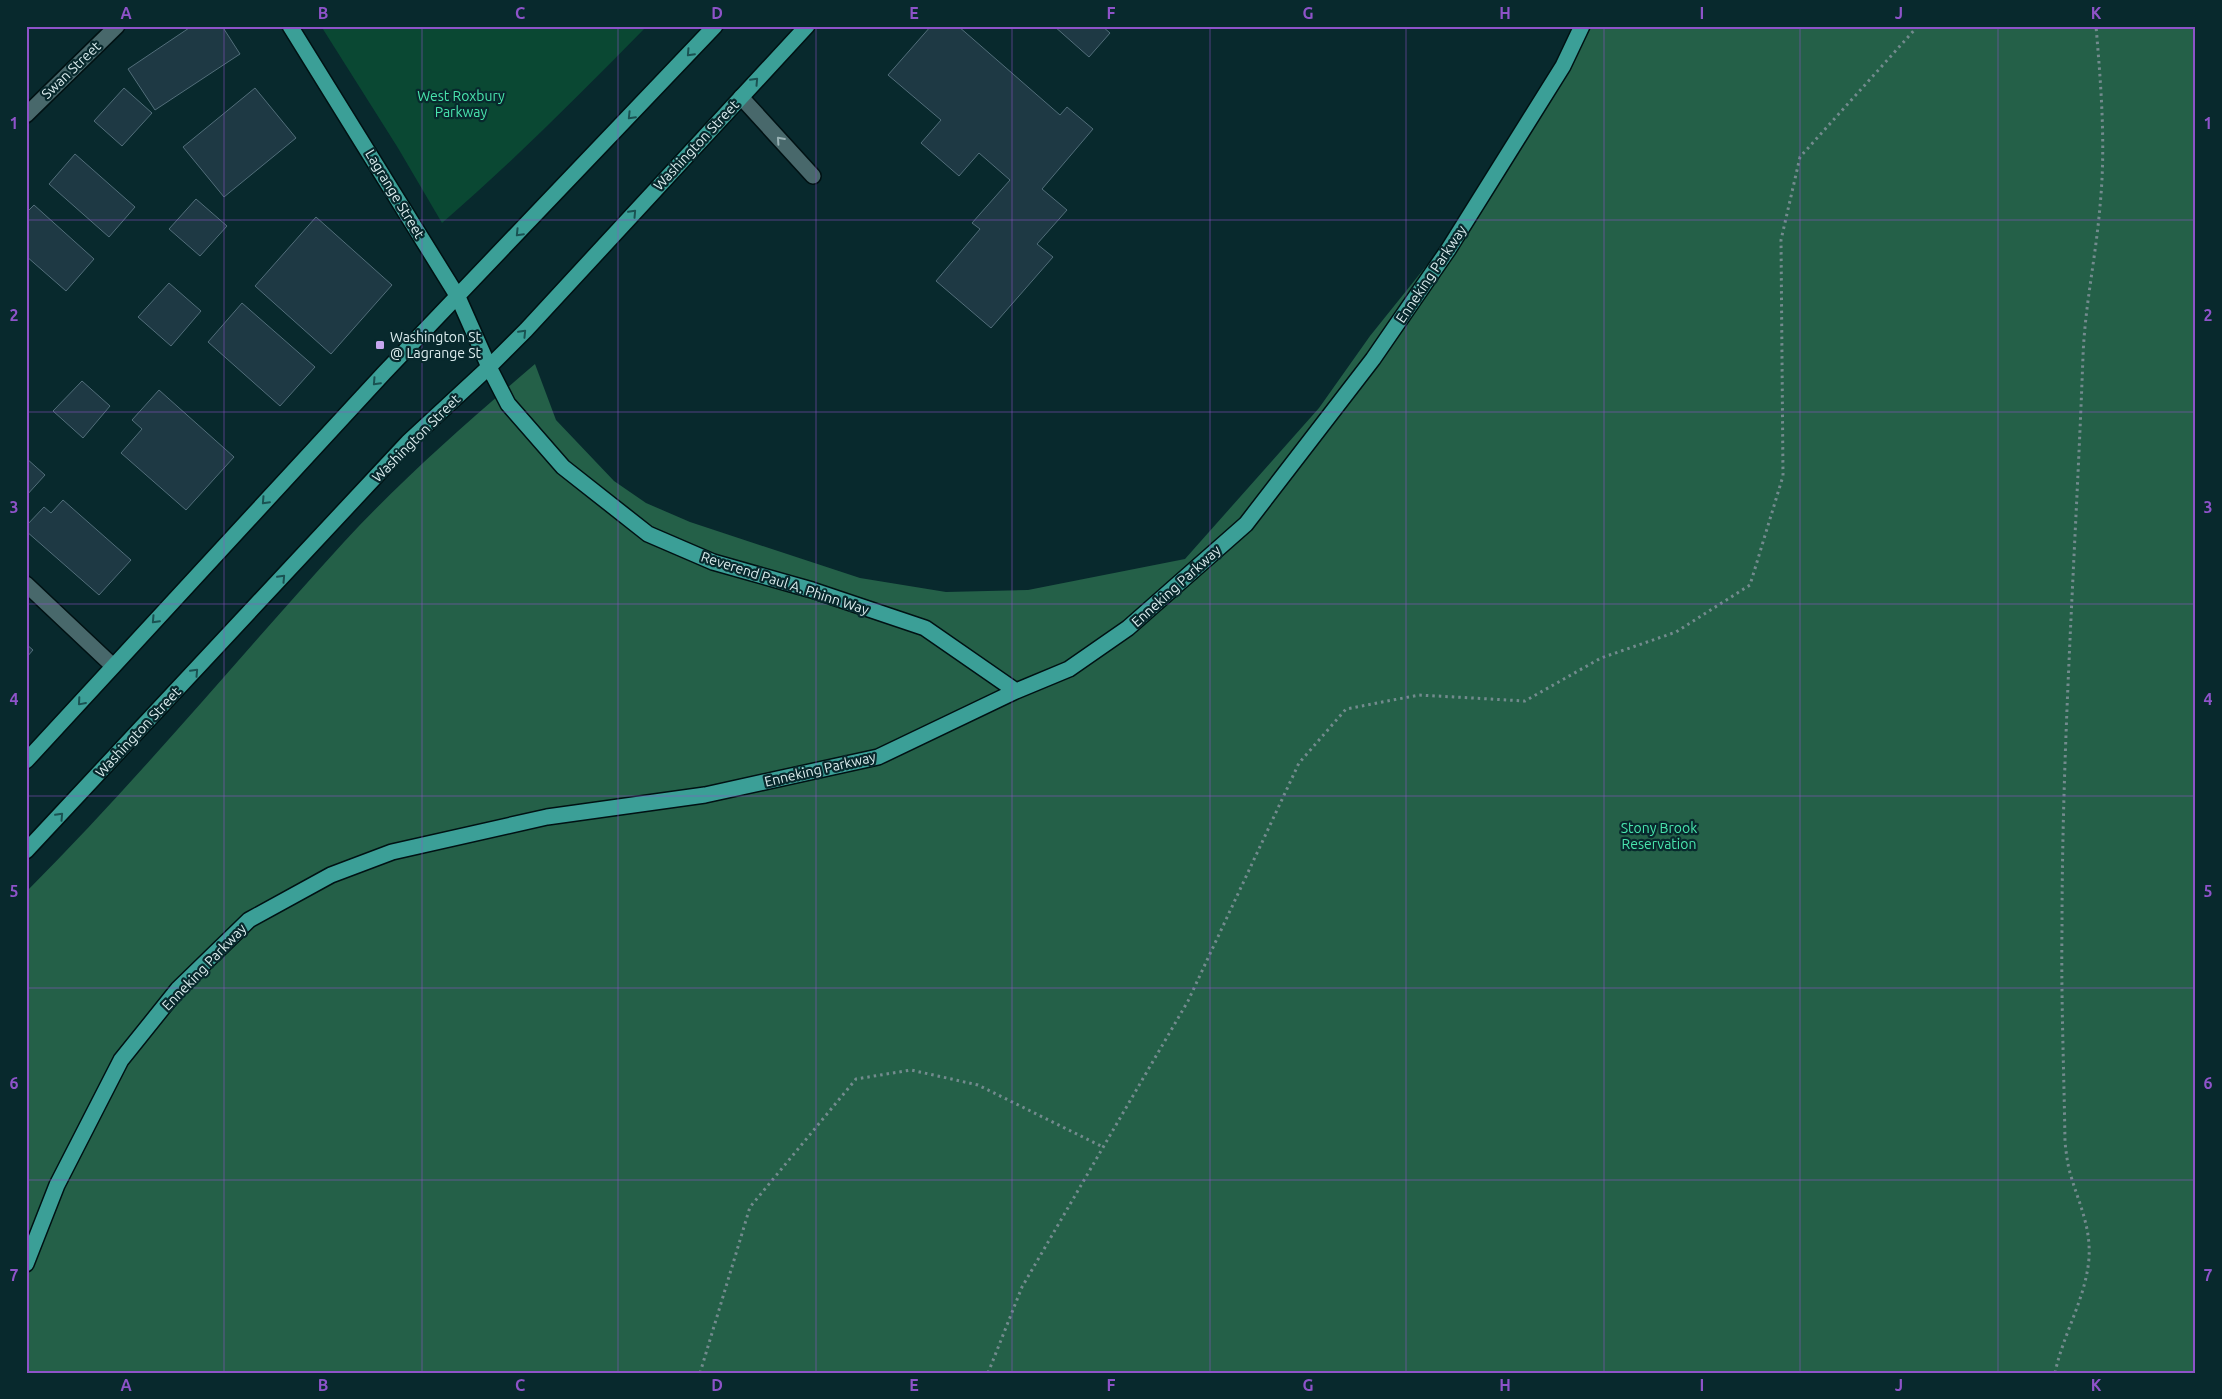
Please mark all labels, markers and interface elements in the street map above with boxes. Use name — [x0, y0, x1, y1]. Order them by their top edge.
text: A — [120, 4, 132, 22]
text: B — [318, 4, 328, 22]
text: C — [515, 4, 525, 22]
text: D — [711, 4, 723, 22]
text: E — [909, 4, 919, 22]
text: F — [1107, 4, 1116, 22]
text: G — [1302, 4, 1314, 22]
text: H — [1499, 4, 1511, 22]
text: I — [1700, 4, 1704, 22]
text: J — [1895, 4, 1903, 22]
text: K — [2091, 4, 2102, 22]
street label: Swan Street — [38, 38, 104, 102]
one-way arrow — [687, 48, 696, 57]
one-way arrow — [749, 78, 758, 87]
park label: West Roxbury Parkway — [417, 88, 505, 120]
street label: Washington Street — [650, 96, 742, 193]
one-way arrow — [628, 110, 637, 119]
text: 1 — [9, 114, 19, 132]
text: 1 — [2203, 114, 2213, 132]
one-way arrow — [777, 136, 786, 145]
street label: Lagrange Street — [362, 147, 428, 242]
one-way arrow — [627, 210, 636, 219]
street label: Enneking Parkway — [1393, 222, 1470, 326]
one-way arrow — [516, 227, 525, 236]
text: 2 — [9, 306, 19, 324]
text: 2 — [2203, 306, 2213, 324]
place label: Washington St @ Lagrange St — [390, 329, 482, 361]
one-way arrow — [517, 329, 526, 338]
marker: Washington St @ Lagrange St — [374, 339, 386, 351]
one-way arrow — [373, 376, 382, 385]
street label: Washington Street — [369, 391, 463, 485]
one-way arrow — [262, 496, 271, 505]
text: 3 — [9, 498, 19, 516]
text: 3 — [2203, 498, 2213, 516]
street label: Enneking Parkway — [1128, 542, 1224, 630]
street label: Reverend Paul A. Phinn Way — [699, 548, 871, 618]
one-way arrow — [276, 574, 285, 583]
one-way arrow — [152, 615, 161, 624]
one-way arrow — [189, 668, 198, 677]
street label: Washington Street — [92, 683, 184, 780]
text: 4 — [9, 690, 19, 708]
text: 4 — [2203, 690, 2213, 708]
one-way arrow — [78, 697, 87, 706]
street label: Enneking Parkway — [763, 748, 878, 790]
one-way arrow — [54, 812, 63, 821]
park label: Stony Brook Reservation — [1621, 820, 1697, 852]
text: 5 — [9, 882, 19, 900]
text: 5 — [2203, 882, 2213, 900]
street label: Enneking Parkway — [159, 920, 249, 1014]
text: 6 — [9, 1074, 19, 1092]
text: 6 — [2203, 1074, 2213, 1092]
text: 7 — [9, 1266, 19, 1284]
text: 7 — [2203, 1266, 2213, 1284]
text: A — [120, 1376, 132, 1394]
text: B — [318, 1376, 328, 1394]
text: C — [515, 1376, 525, 1394]
text: D — [711, 1376, 723, 1394]
text: E — [909, 1376, 919, 1394]
text: F — [1107, 1376, 1116, 1394]
text: G — [1302, 1376, 1314, 1394]
text: H — [1499, 1376, 1511, 1394]
text: I — [1700, 1376, 1704, 1394]
text: J — [1895, 1376, 1903, 1394]
text: K — [2091, 1376, 2102, 1394]

